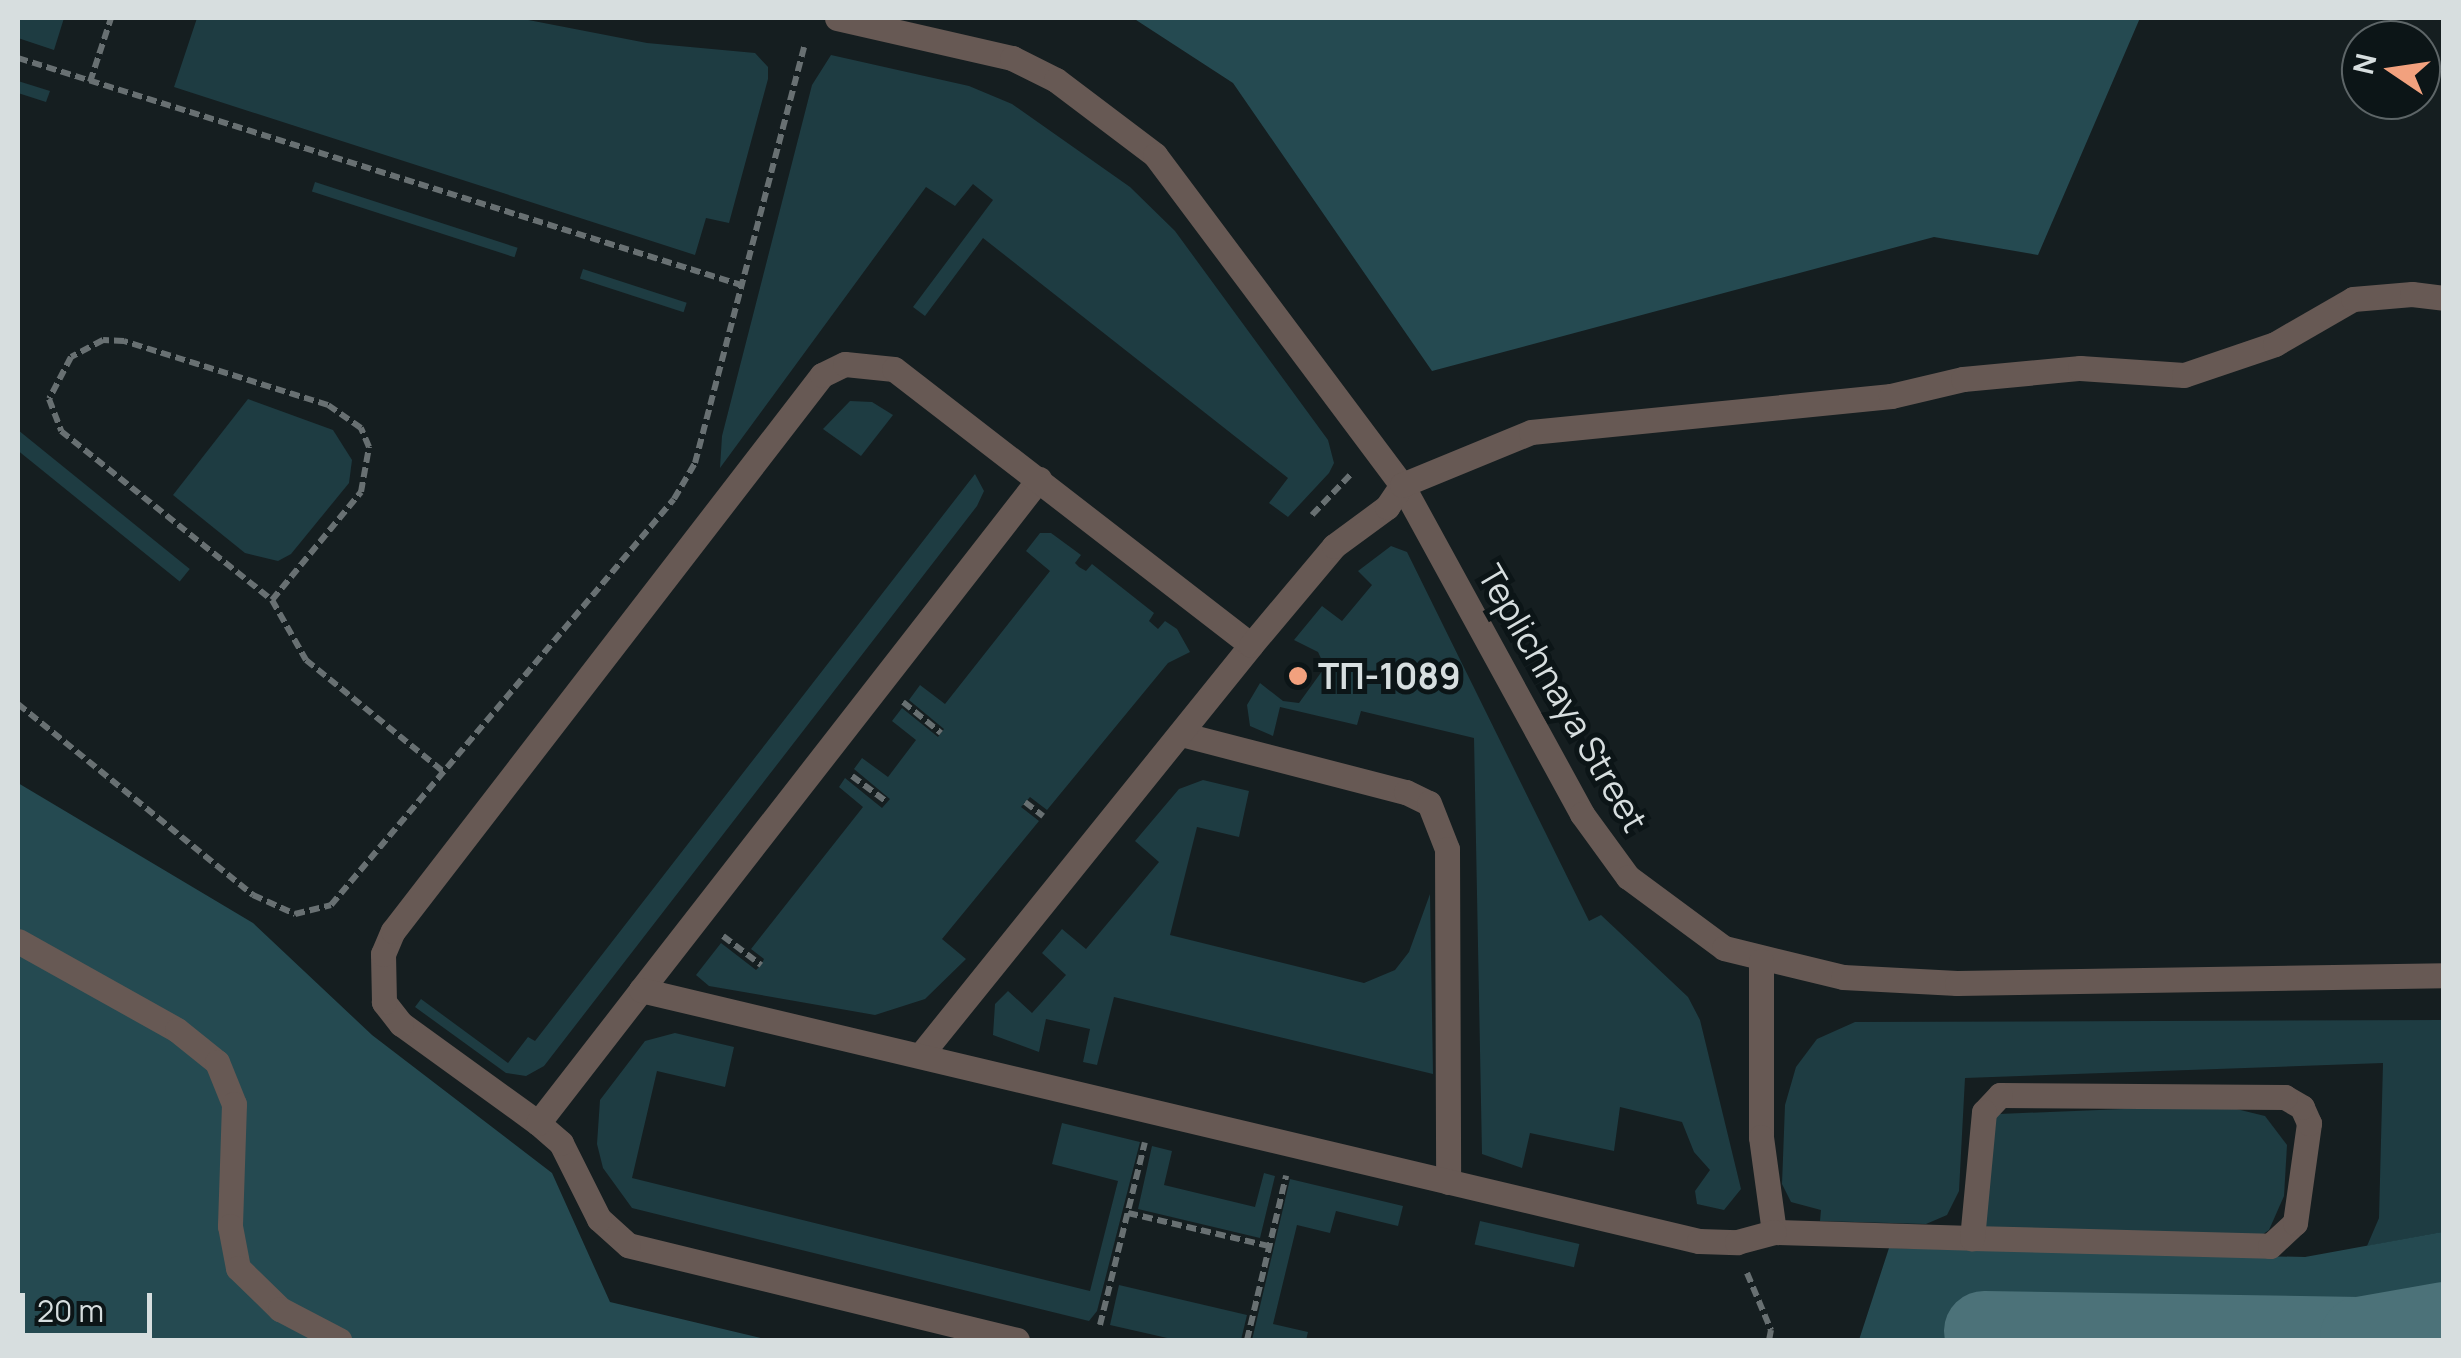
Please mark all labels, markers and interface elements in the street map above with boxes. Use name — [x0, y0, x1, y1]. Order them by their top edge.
north arrow — [2341, 20, 2441, 120]
text: N — [2343, 50, 2384, 78]
street label: Teplichnaya Street — [1469, 557, 1657, 839]
place label: ТП-1089 — [1318, 655, 1461, 697]
marker: ТП-1089 — [1287, 665, 1309, 687]
scale bar — [25, 1273, 158, 1335]
text: 20 m — [37, 1290, 104, 1331]

